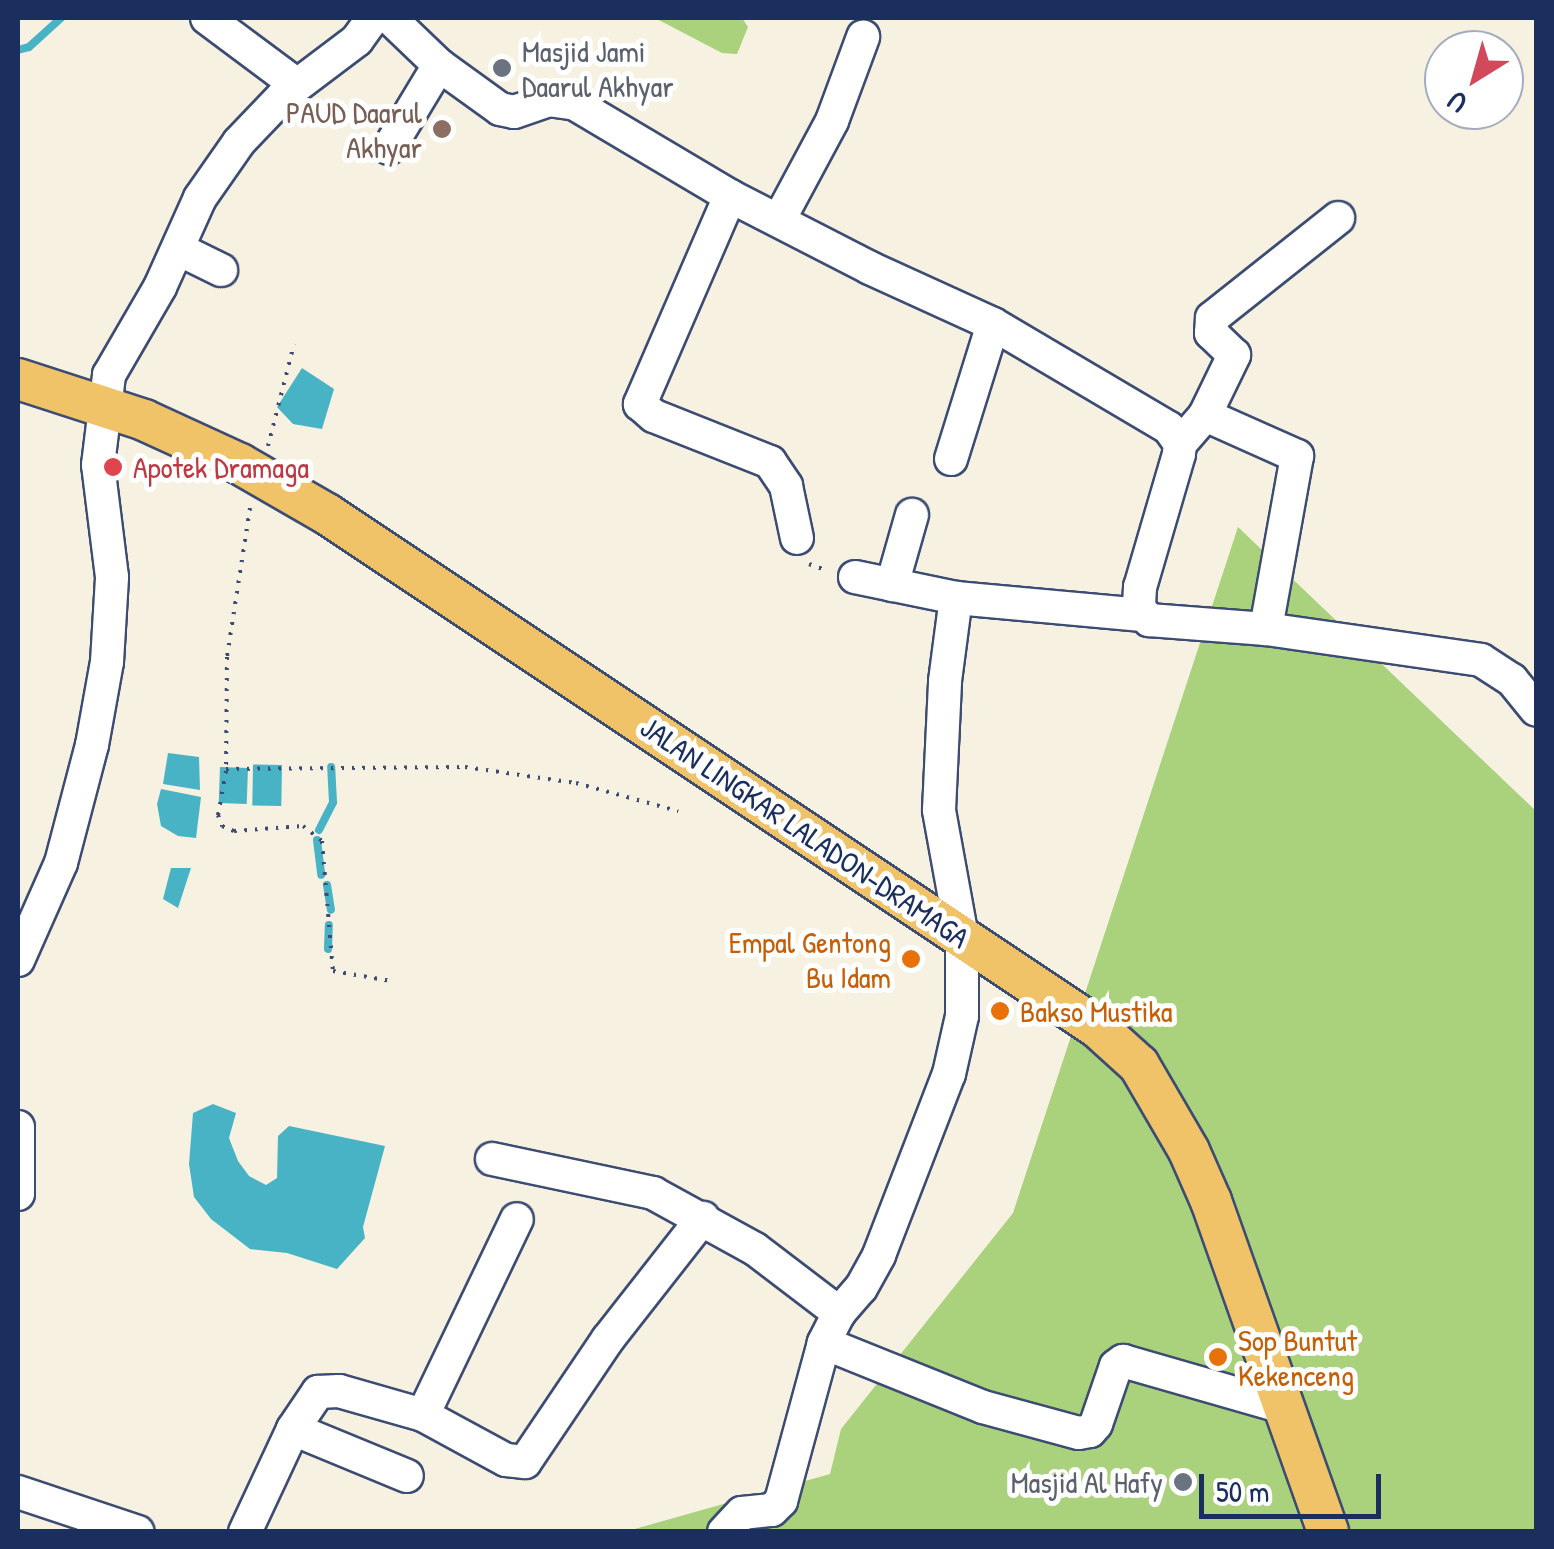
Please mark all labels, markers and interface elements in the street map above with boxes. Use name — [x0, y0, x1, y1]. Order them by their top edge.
north arrow — [1424, 30, 1524, 130]
place label: Masjid Jami Daarul Akhyar — [522, 33, 674, 104]
marker: Masjid Jami Daarul Akhyar — [491, 57, 513, 79]
text: U — [1440, 83, 1475, 122]
place label: PAUD Daarul Akhyar — [286, 94, 422, 164]
marker: PAUD Daarul Akhyar — [431, 118, 453, 140]
place label: Apotek Dramaga — [133, 449, 309, 485]
marker: Apotek Dramaga — [102, 456, 124, 478]
street label: JALAN LINGKAR LALADON-DRAMAGA — [634, 708, 976, 956]
place label: Empal Gentong Bu Idam — [729, 924, 891, 994]
marker: Empal Gentong Bu Idam — [900, 948, 922, 970]
place label: Bakso Mustika — [1020, 993, 1173, 1029]
marker: Bakso Mustika — [989, 1000, 1011, 1022]
place label: Sop Buntut Kekenceng — [1238, 1322, 1357, 1392]
marker: Sop Buntut Kekenceng — [1207, 1346, 1229, 1368]
scale bar — [1204, 1454, 1386, 1516]
place label: Masjid Al Hafy — [1011, 1464, 1163, 1500]
marker: Masjid Al Hafy — [1172, 1471, 1194, 1493]
text: 50 m — [1216, 1471, 1269, 1511]

